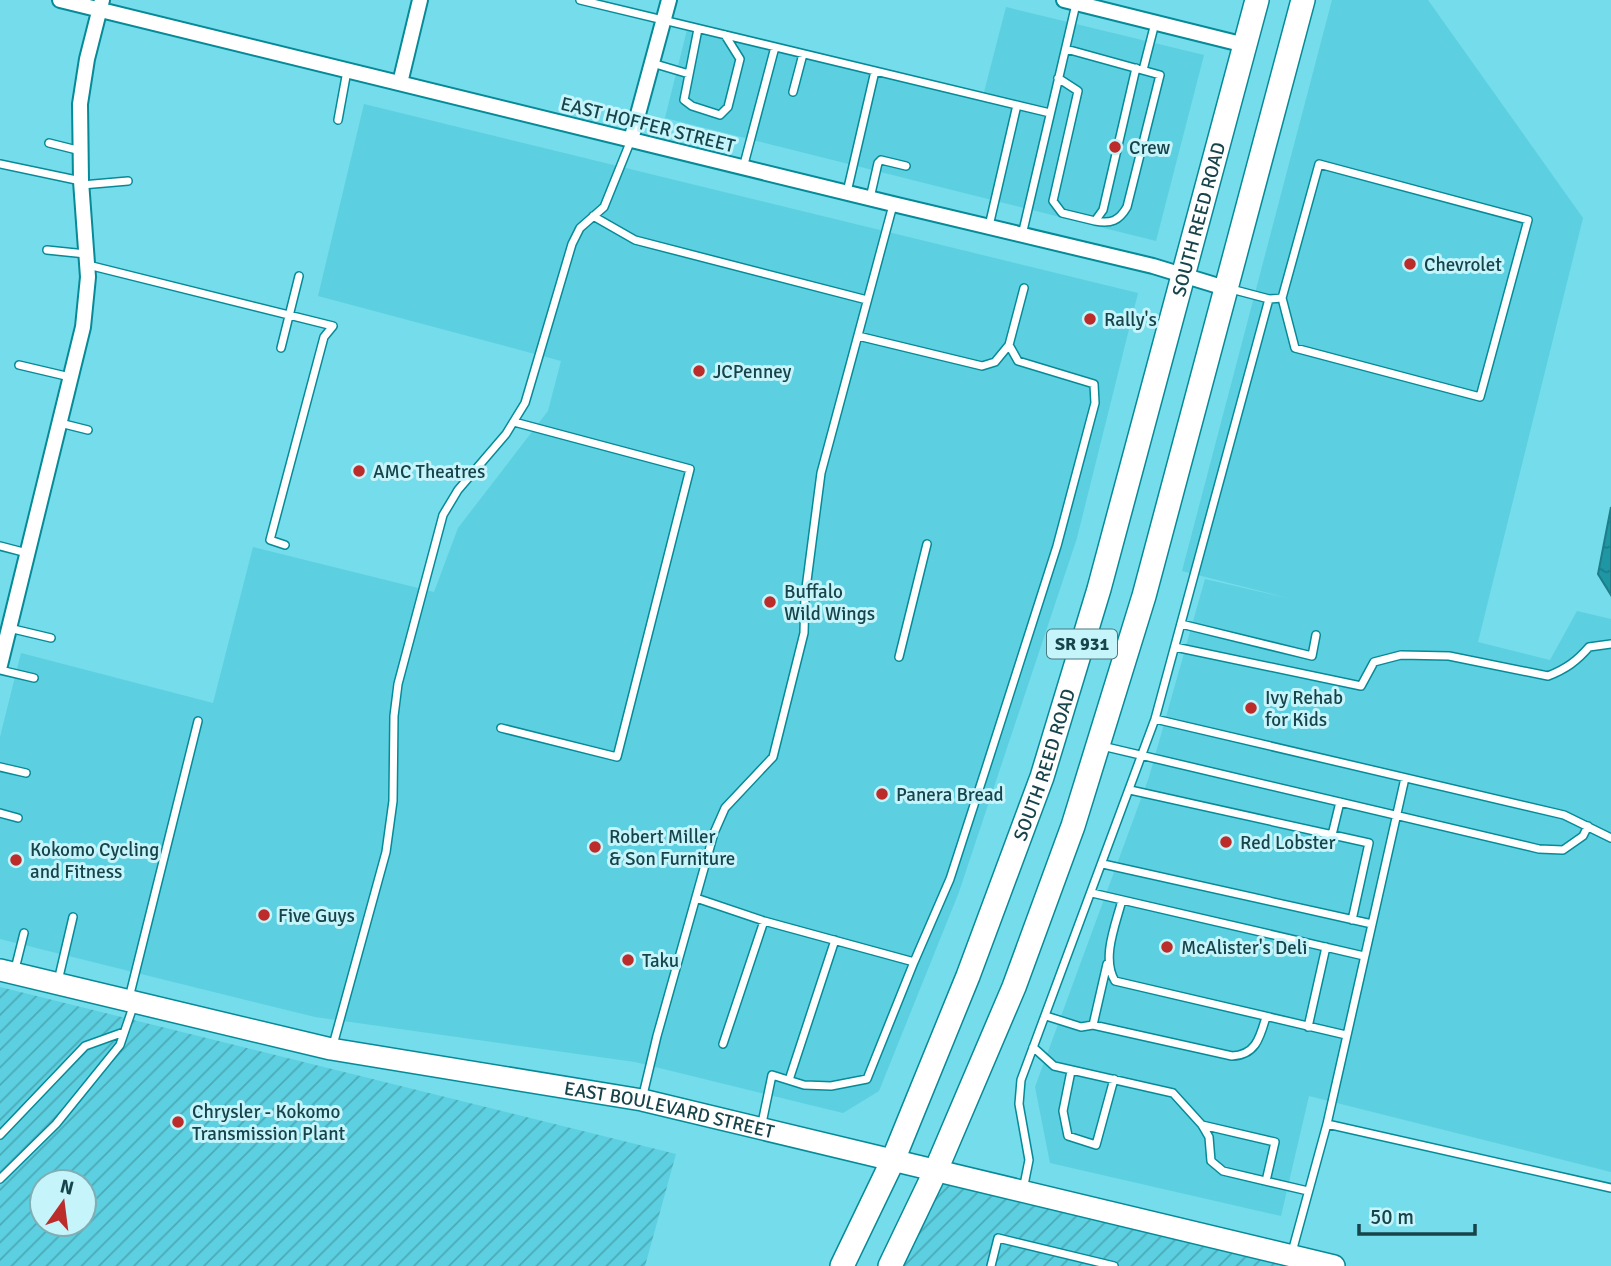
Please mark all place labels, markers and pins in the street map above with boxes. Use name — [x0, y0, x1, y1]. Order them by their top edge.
place label: Crew — [1129, 136, 1170, 160]
marker: Crew — [1107, 139, 1123, 155]
place label: Chevrolet — [1424, 253, 1502, 277]
marker: Chevrolet — [1402, 256, 1418, 272]
place label: Rally's — [1104, 308, 1157, 332]
marker: Rally's — [1082, 311, 1098, 327]
place label: JCPenney — [713, 360, 792, 384]
marker: JCPenney — [691, 363, 707, 379]
place label: AMC Theatres — [373, 460, 485, 484]
marker: AMC Theatres — [351, 463, 367, 479]
place label: Buffalo Wild Wings — [784, 580, 875, 626]
marker: Buffalo Wild Wings — [762, 594, 778, 610]
place label: Ivy Rehab for Kids — [1265, 686, 1343, 732]
marker: Ivy Rehab for Kids — [1243, 700, 1259, 716]
place label: Panera Bread — [896, 783, 1004, 807]
marker: Panera Bread — [874, 786, 890, 802]
place label: Robert Miller & Son Furniture — [609, 825, 735, 871]
place label: Red Lobster — [1240, 831, 1336, 855]
marker: Red Lobster — [1218, 834, 1234, 850]
place label: Kokomo Cycling and Fitness — [30, 838, 159, 884]
marker: Robert Miller & Son Furniture — [587, 839, 603, 855]
marker: Kokomo Cycling and Fitness — [8, 852, 24, 868]
place label: Five Guys — [278, 904, 355, 928]
marker: Five Guys — [256, 907, 272, 923]
place label: McAlister's Deli — [1181, 936, 1308, 960]
marker: McAlister's Deli — [1159, 939, 1175, 955]
place label: Taku — [642, 949, 679, 973]
marker: Taku — [620, 952, 636, 968]
place label: Chrysler - Kokomo Transmission Plant — [192, 1100, 346, 1146]
marker: Chrysler - Kokomo Transmission Plant — [170, 1114, 186, 1130]

